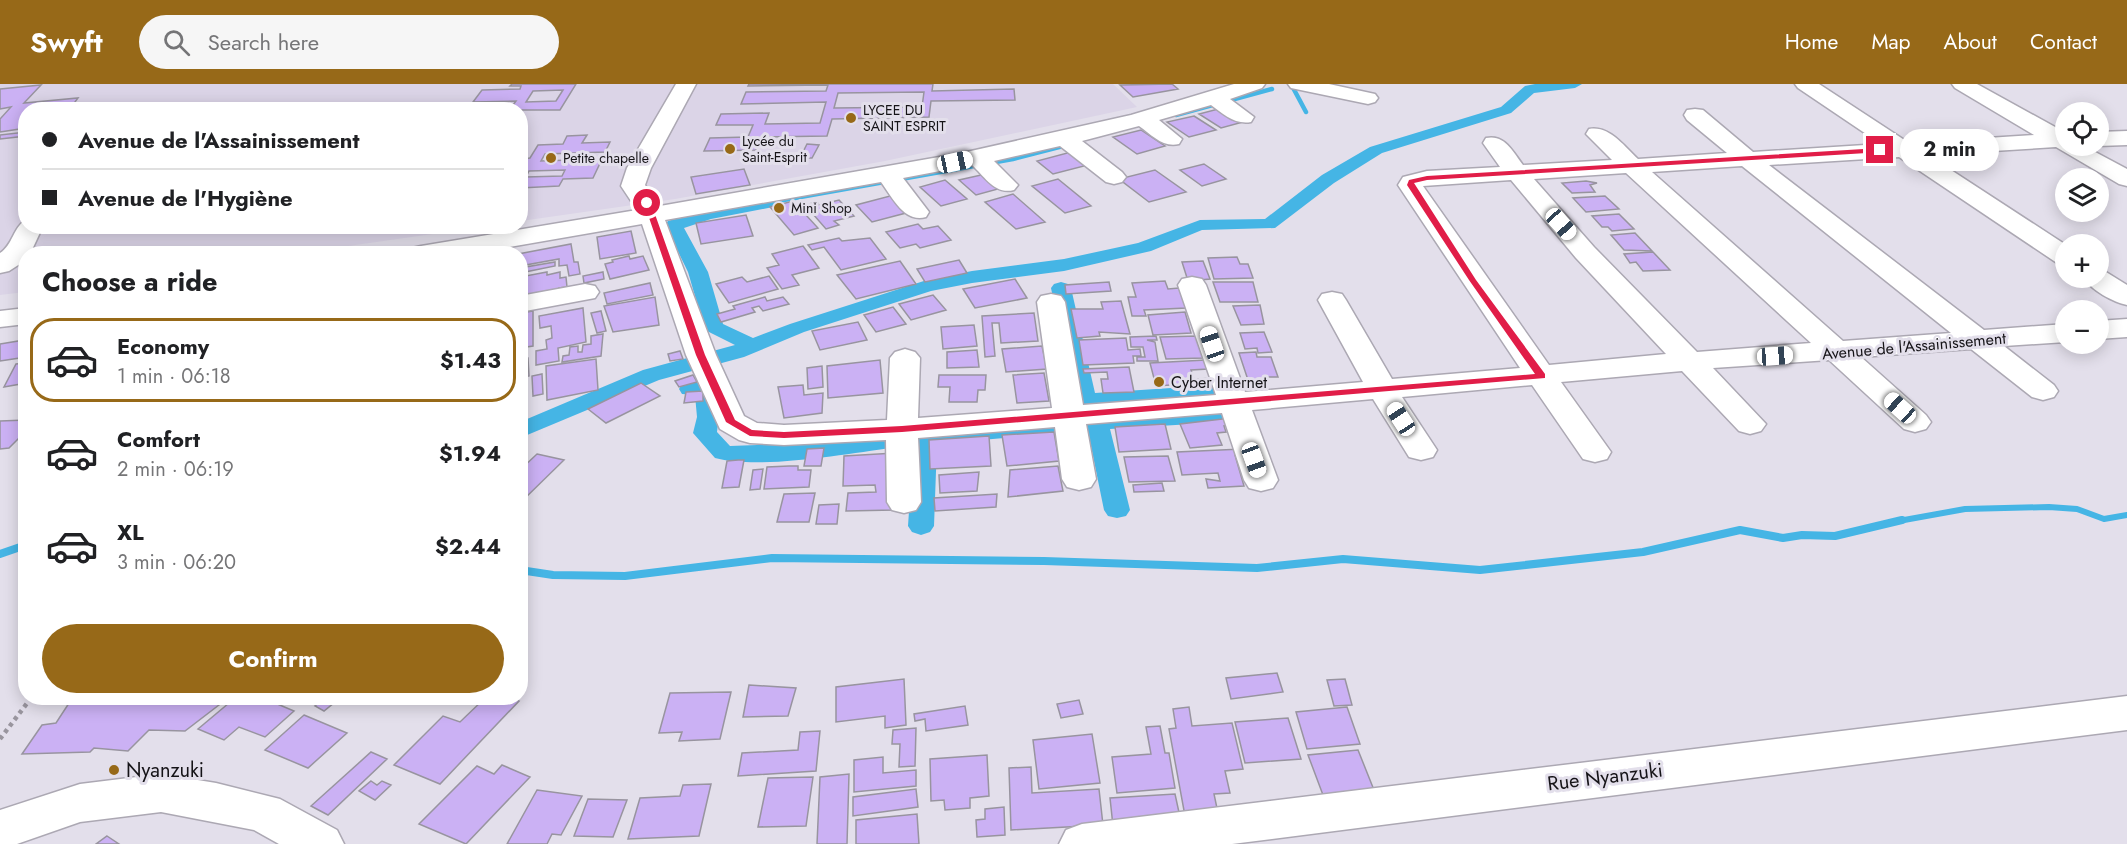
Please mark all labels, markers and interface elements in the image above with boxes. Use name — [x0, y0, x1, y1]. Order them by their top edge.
search box — [139, 15, 559, 69]
text: Swyft — [30, 22, 103, 63]
icon: search — [160, 26, 193, 59]
text: Search here — [208, 26, 319, 58]
text: Home — [1785, 27, 1838, 57]
text: Map — [1871, 27, 1911, 57]
text: About — [1944, 27, 1997, 57]
text: Contact — [2030, 27, 2097, 57]
place label: LYCEE DU SAINT ESPRIT — [863, 100, 946, 136]
map controls — [2055, 102, 2109, 354]
button: locate — [2055, 102, 2109, 156]
marker: LYCEE DU SAINT ESPRIT — [844, 111, 858, 125]
text: Avenue de l'Assainissement — [78, 124, 359, 156]
callout: 2 min — [1901, 129, 2000, 171]
place label: Lycée du Saint-Esprit — [742, 131, 807, 167]
text: 2 min — [1923, 135, 1976, 164]
route end — [1866, 136, 1893, 163]
marker: Lycée du Saint-Esprit — [723, 142, 737, 156]
place label: Petite chapelle — [563, 148, 649, 168]
car — [936, 149, 974, 175]
marker: Petite chapelle — [544, 151, 558, 165]
button: layers — [2055, 168, 2109, 222]
text: Avenue de l'Hygiène — [78, 182, 293, 214]
route start — [633, 189, 660, 216]
place label: Mini Shop — [791, 198, 852, 218]
marker: Mini Shop — [772, 201, 786, 215]
car — [1542, 205, 1580, 243]
button: + — [2055, 234, 2109, 288]
text: Choose a ride — [42, 262, 217, 301]
button: − — [2055, 300, 2109, 354]
car — [1198, 324, 1226, 364]
street label: Avenue de l'Assainissement — [1821, 326, 2007, 366]
text: Economy — [117, 330, 209, 362]
icon: car — [45, 333, 99, 387]
text: $1.43 — [440, 344, 501, 376]
car — [1756, 346, 1794, 366]
text: 1 min · 06:18 — [117, 362, 231, 391]
place label: Cyber Internet — [1171, 371, 1267, 394]
marker: Cyber Internet — [1152, 375, 1166, 389]
car — [1881, 389, 1919, 427]
car — [1384, 399, 1418, 439]
text: Comfort — [117, 423, 200, 455]
icon: car — [45, 426, 99, 480]
text: $1.94 — [439, 437, 501, 469]
car — [1239, 440, 1269, 480]
text: 2 min · 06:19 — [117, 455, 234, 484]
text: XL — [117, 516, 144, 548]
icon: car — [45, 519, 99, 573]
text: $2.44 — [435, 530, 501, 562]
text: 3 min · 06:20 — [117, 548, 236, 577]
button: Confirm — [42, 624, 504, 693]
place label: Nyanzuki — [126, 756, 204, 785]
street label: Rue Nyanzuki — [1546, 756, 1664, 798]
marker: Nyanzuki — [107, 763, 121, 777]

